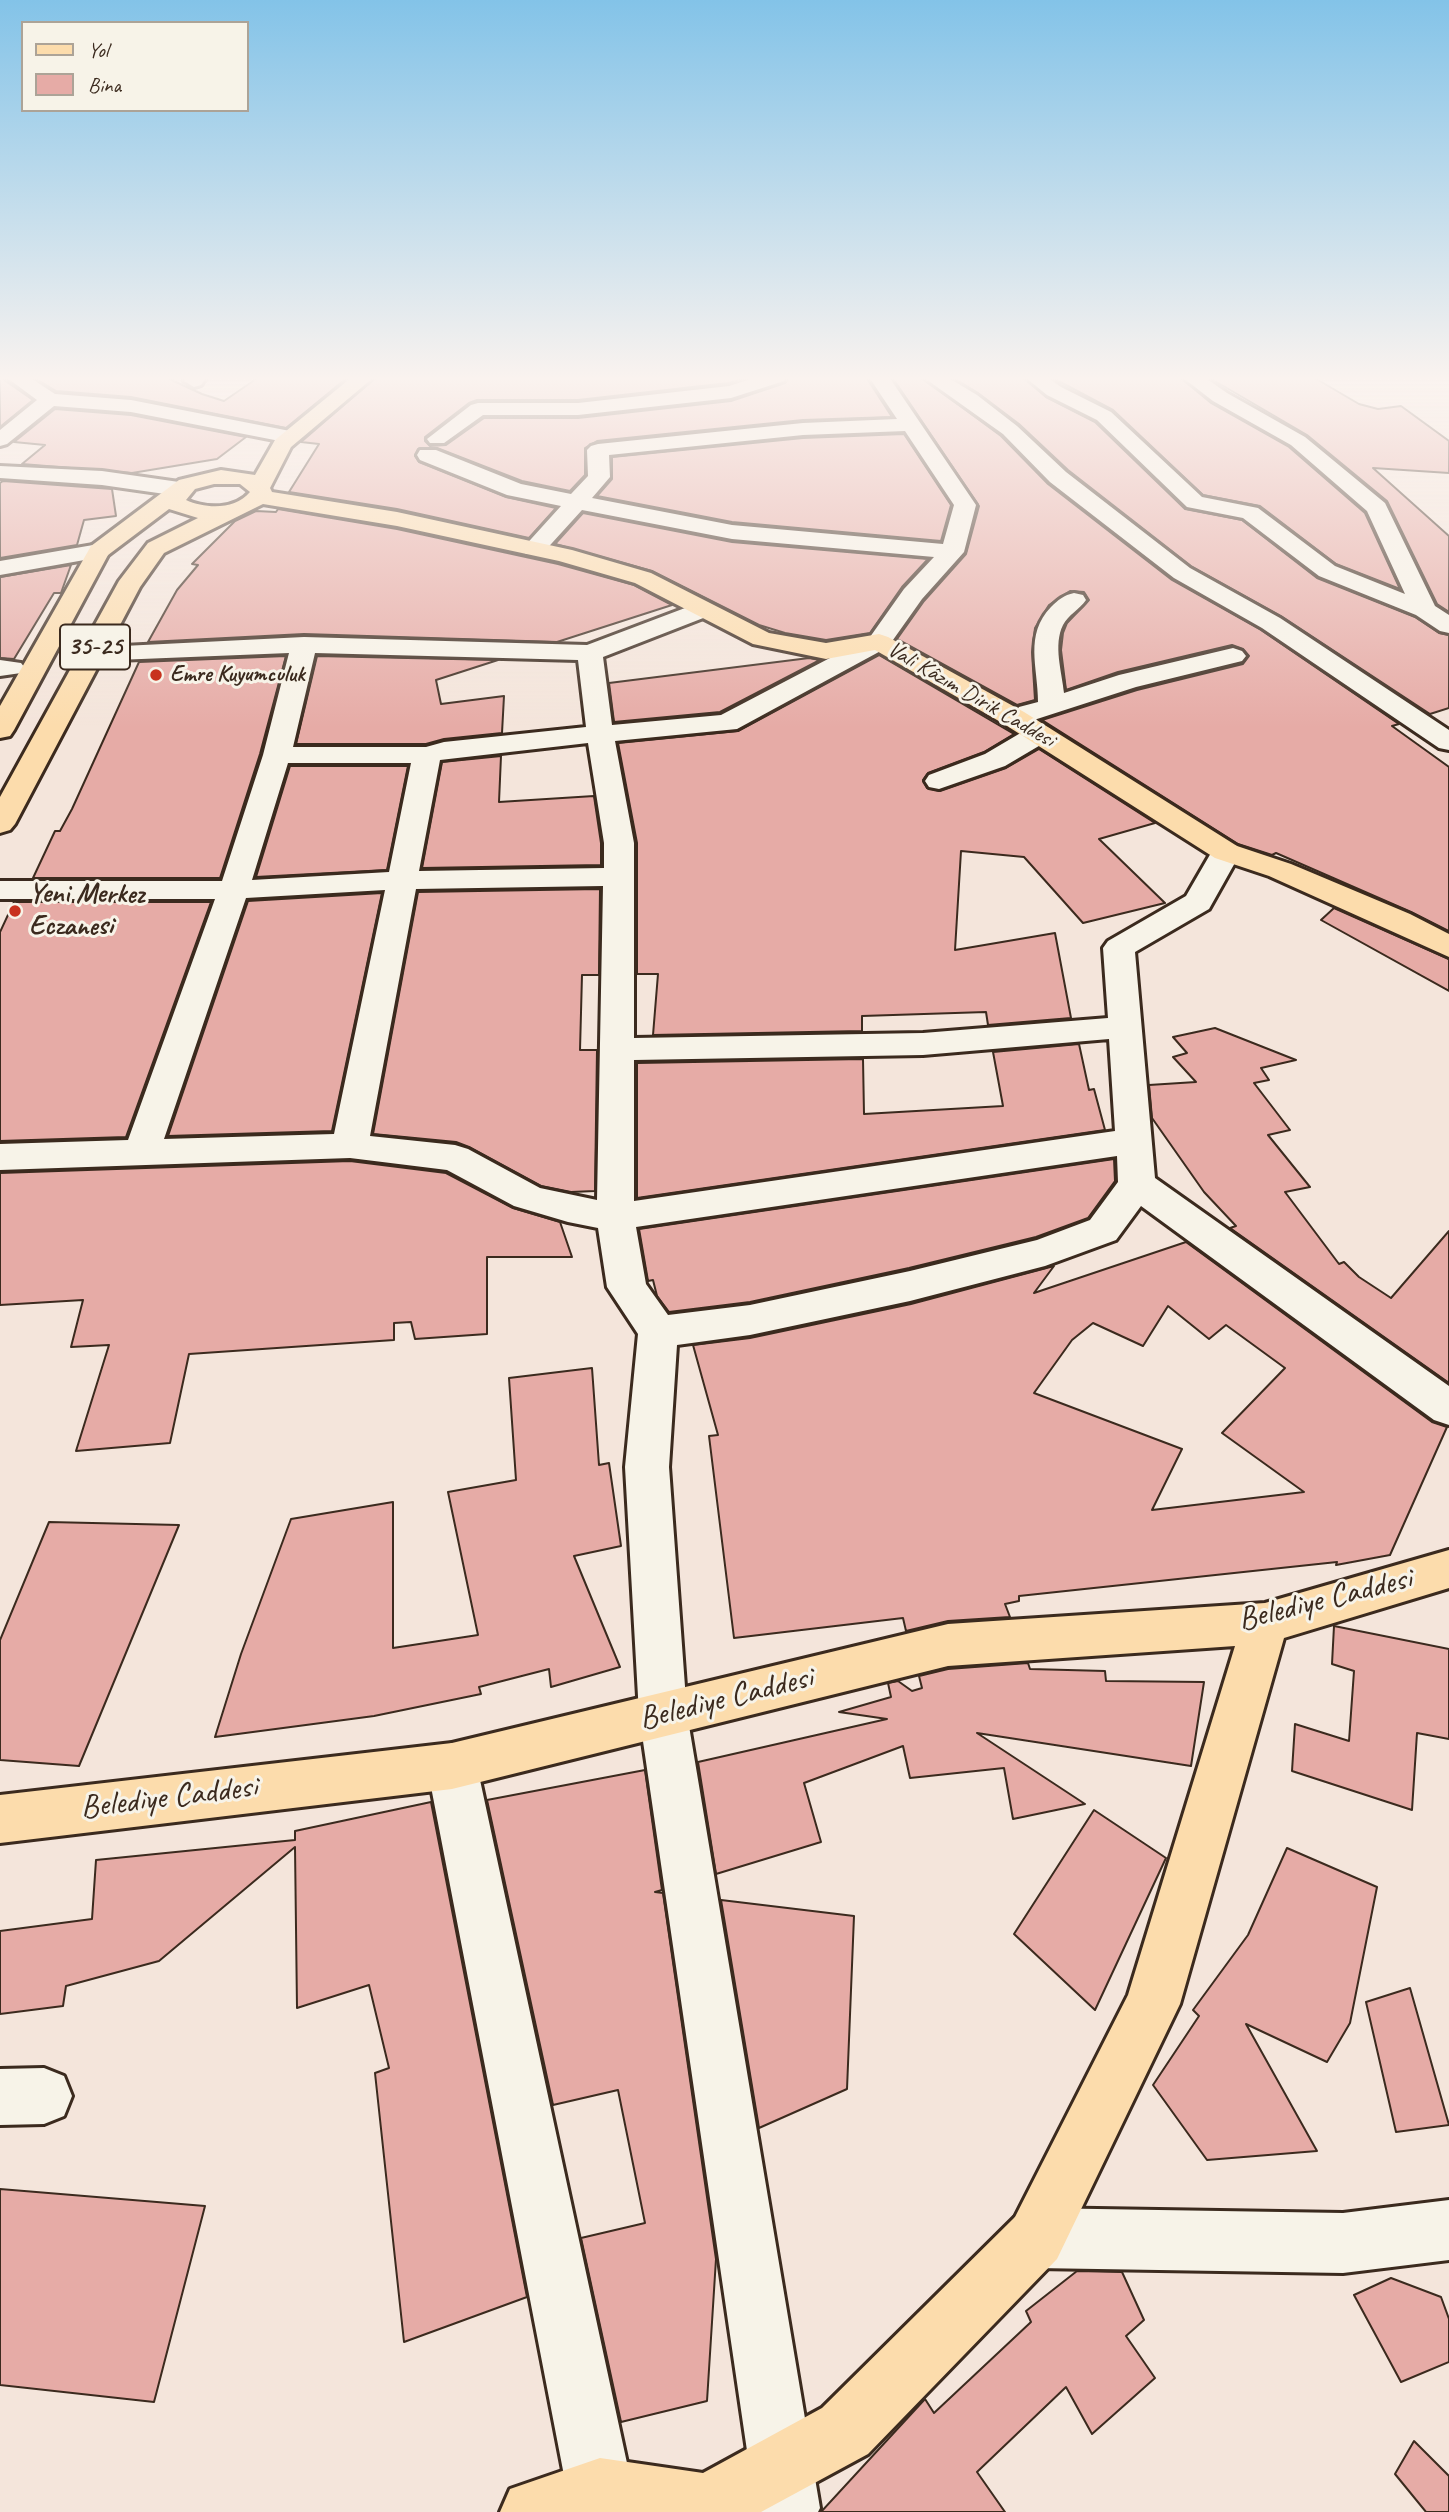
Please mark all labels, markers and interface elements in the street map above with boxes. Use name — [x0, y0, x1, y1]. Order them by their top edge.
legend — [21, 21, 248, 112]
text: Yol — [88, 37, 108, 63]
text: Bina — [88, 72, 121, 98]
road number: 35-25 — [60, 624, 130, 670]
street label: Vali Kâzım Dirik Caddesi — [882, 636, 1060, 754]
place label: Emre Kuyumculuk — [170, 661, 305, 689]
marker: Emre Kuyumculuk — [148, 667, 164, 683]
place label: Yeni Merkez Eczanesi — [29, 878, 144, 944]
marker: Yeni Merkez Eczanesi — [7, 903, 23, 919]
street label: Belediye Caddesi — [1234, 1559, 1416, 1641]
street label: Belediye Caddesi — [635, 1658, 817, 1740]
street label: Belediye Caddesi — [78, 1768, 260, 1828]

